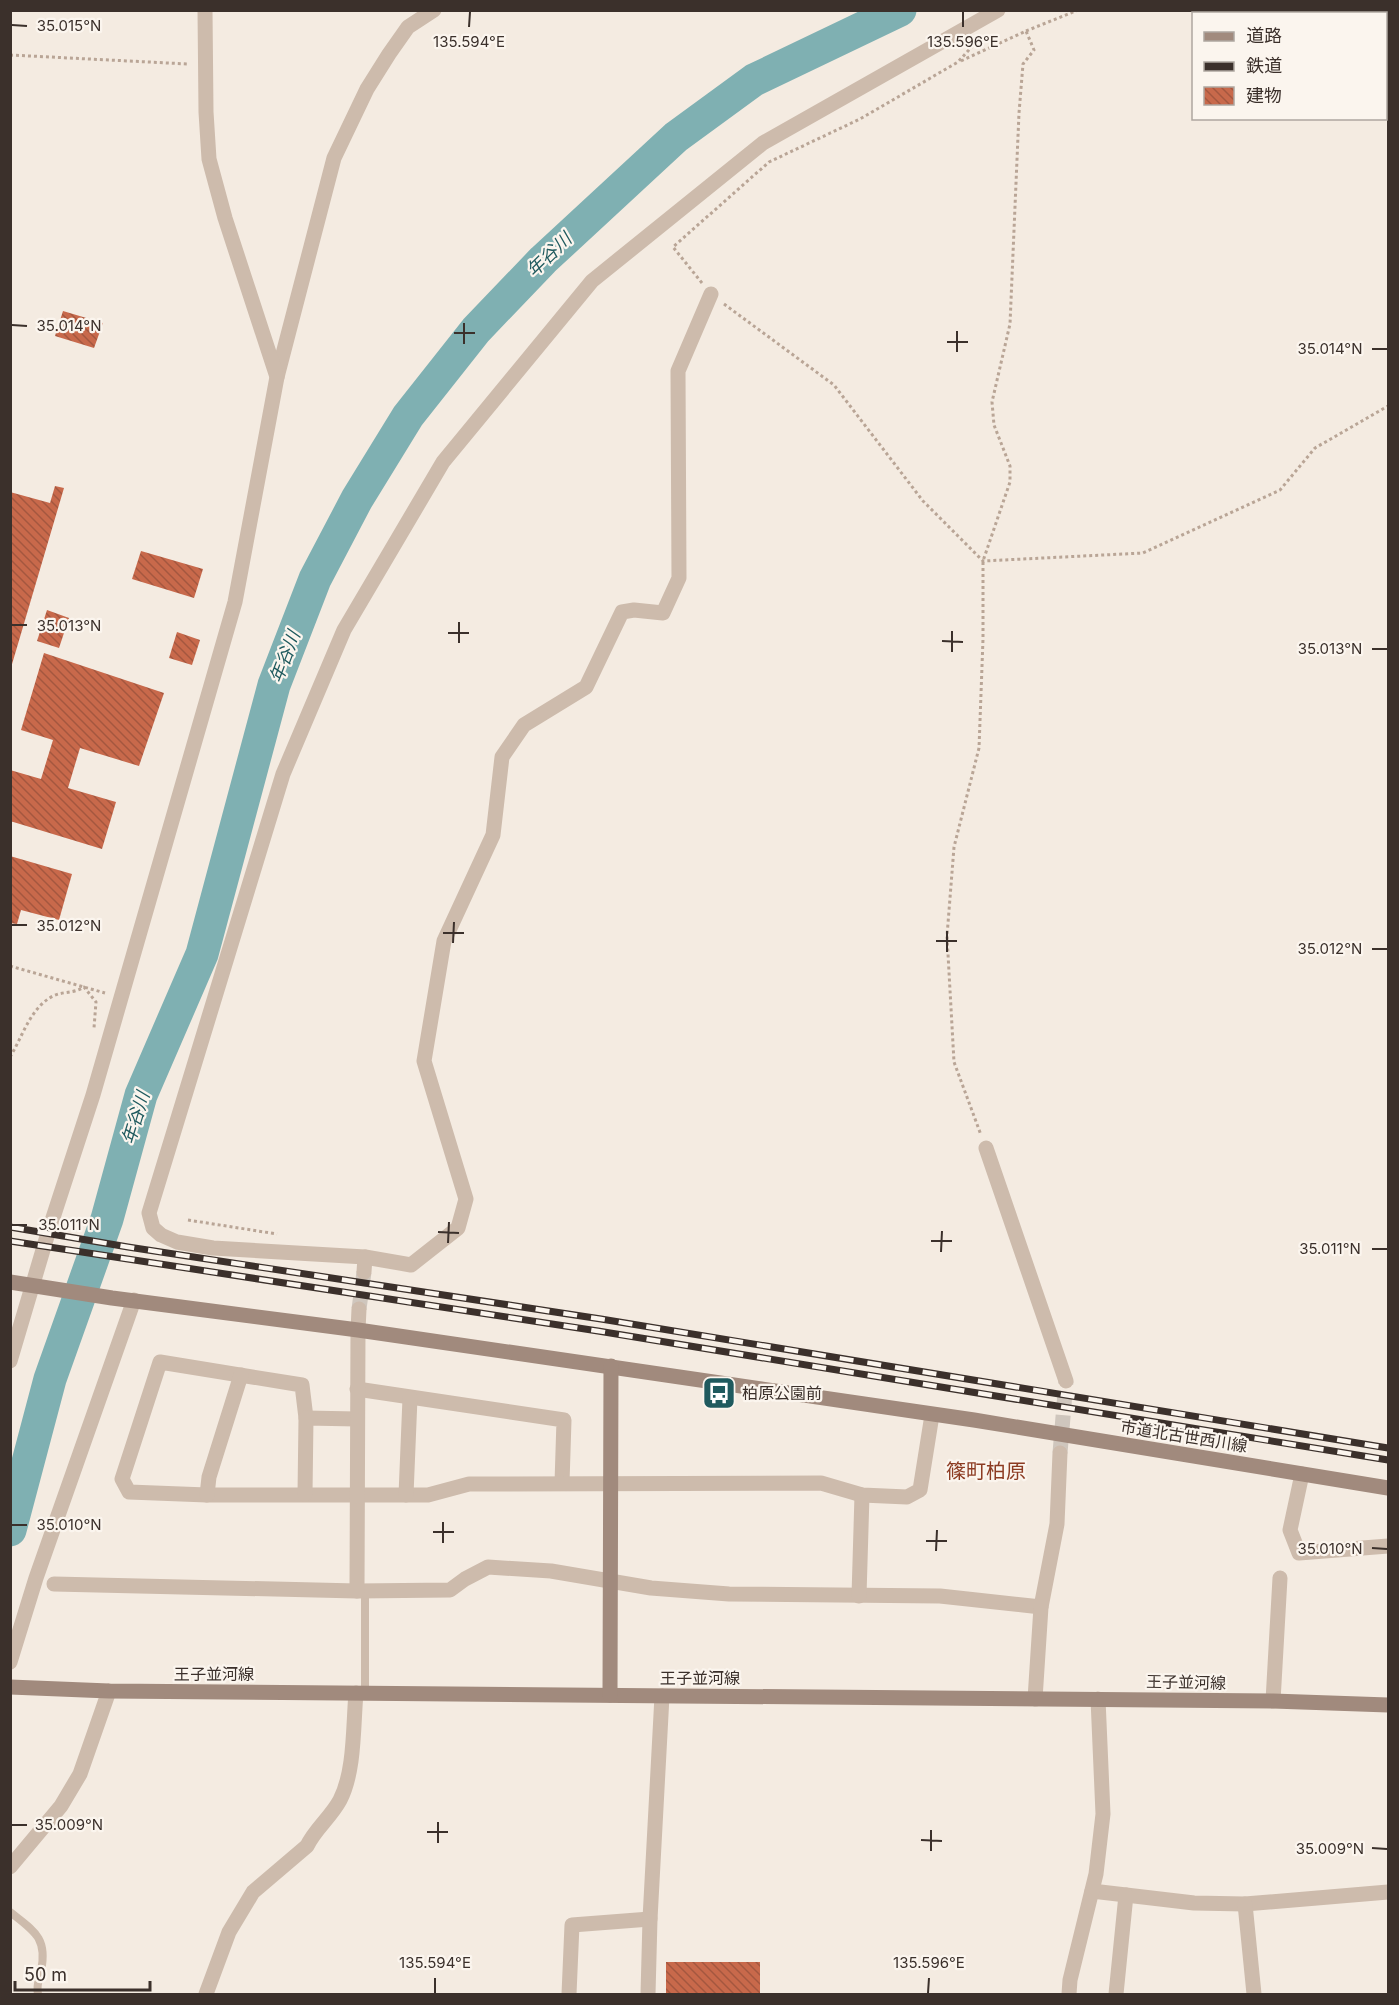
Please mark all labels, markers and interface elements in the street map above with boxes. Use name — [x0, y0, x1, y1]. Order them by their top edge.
legend — [1192, 12, 1387, 120]
text: 35.015°N — [37, 16, 101, 35]
text: 道路 — [1246, 25, 1282, 46]
text: 135.594°E — [433, 32, 505, 51]
text: 135.596°E — [927, 32, 999, 51]
text: 鉄道 — [1246, 55, 1282, 76]
text: 建物 — [1246, 85, 1282, 106]
water label: 年谷川 — [522, 227, 577, 281]
text: 35.014°N — [36, 316, 102, 335]
text: 35.014°N — [1297, 339, 1363, 358]
text: 35.013°N — [37, 616, 101, 635]
water label: 年谷川 — [265, 626, 305, 686]
text: 35.013°N — [1298, 639, 1362, 658]
text: 35.012°N — [37, 916, 101, 935]
text: 35.012°N — [1298, 939, 1362, 958]
water label: 年谷川 — [118, 1087, 154, 1147]
text: 35.011°N — [38, 1215, 100, 1234]
text: 35.011°N — [1299, 1239, 1361, 1258]
bus stop icon: 柏原公園前 — [701, 1375, 737, 1411]
place label: 柏原公園前 — [742, 1383, 822, 1403]
street label: 市道北古世西川線 — [1119, 1416, 1249, 1456]
district label: 篠町柏原 — [946, 1459, 1026, 1483]
text: 35.010°N — [36, 1515, 102, 1534]
text: 35.010°N — [1297, 1539, 1363, 1558]
street label: 王子並河線 — [174, 1664, 254, 1684]
street label: 王子並河線 — [660, 1668, 740, 1688]
street label: 王子並河線 — [1146, 1671, 1226, 1693]
text: 35.009°N — [35, 1815, 103, 1834]
text: 35.009°N — [1296, 1839, 1364, 1858]
text: 135.594°E — [399, 1953, 471, 1972]
text: 135.596°E — [893, 1953, 965, 1972]
scale bar — [15, 1954, 150, 1992]
text: 50 m — [24, 1964, 67, 1985]

